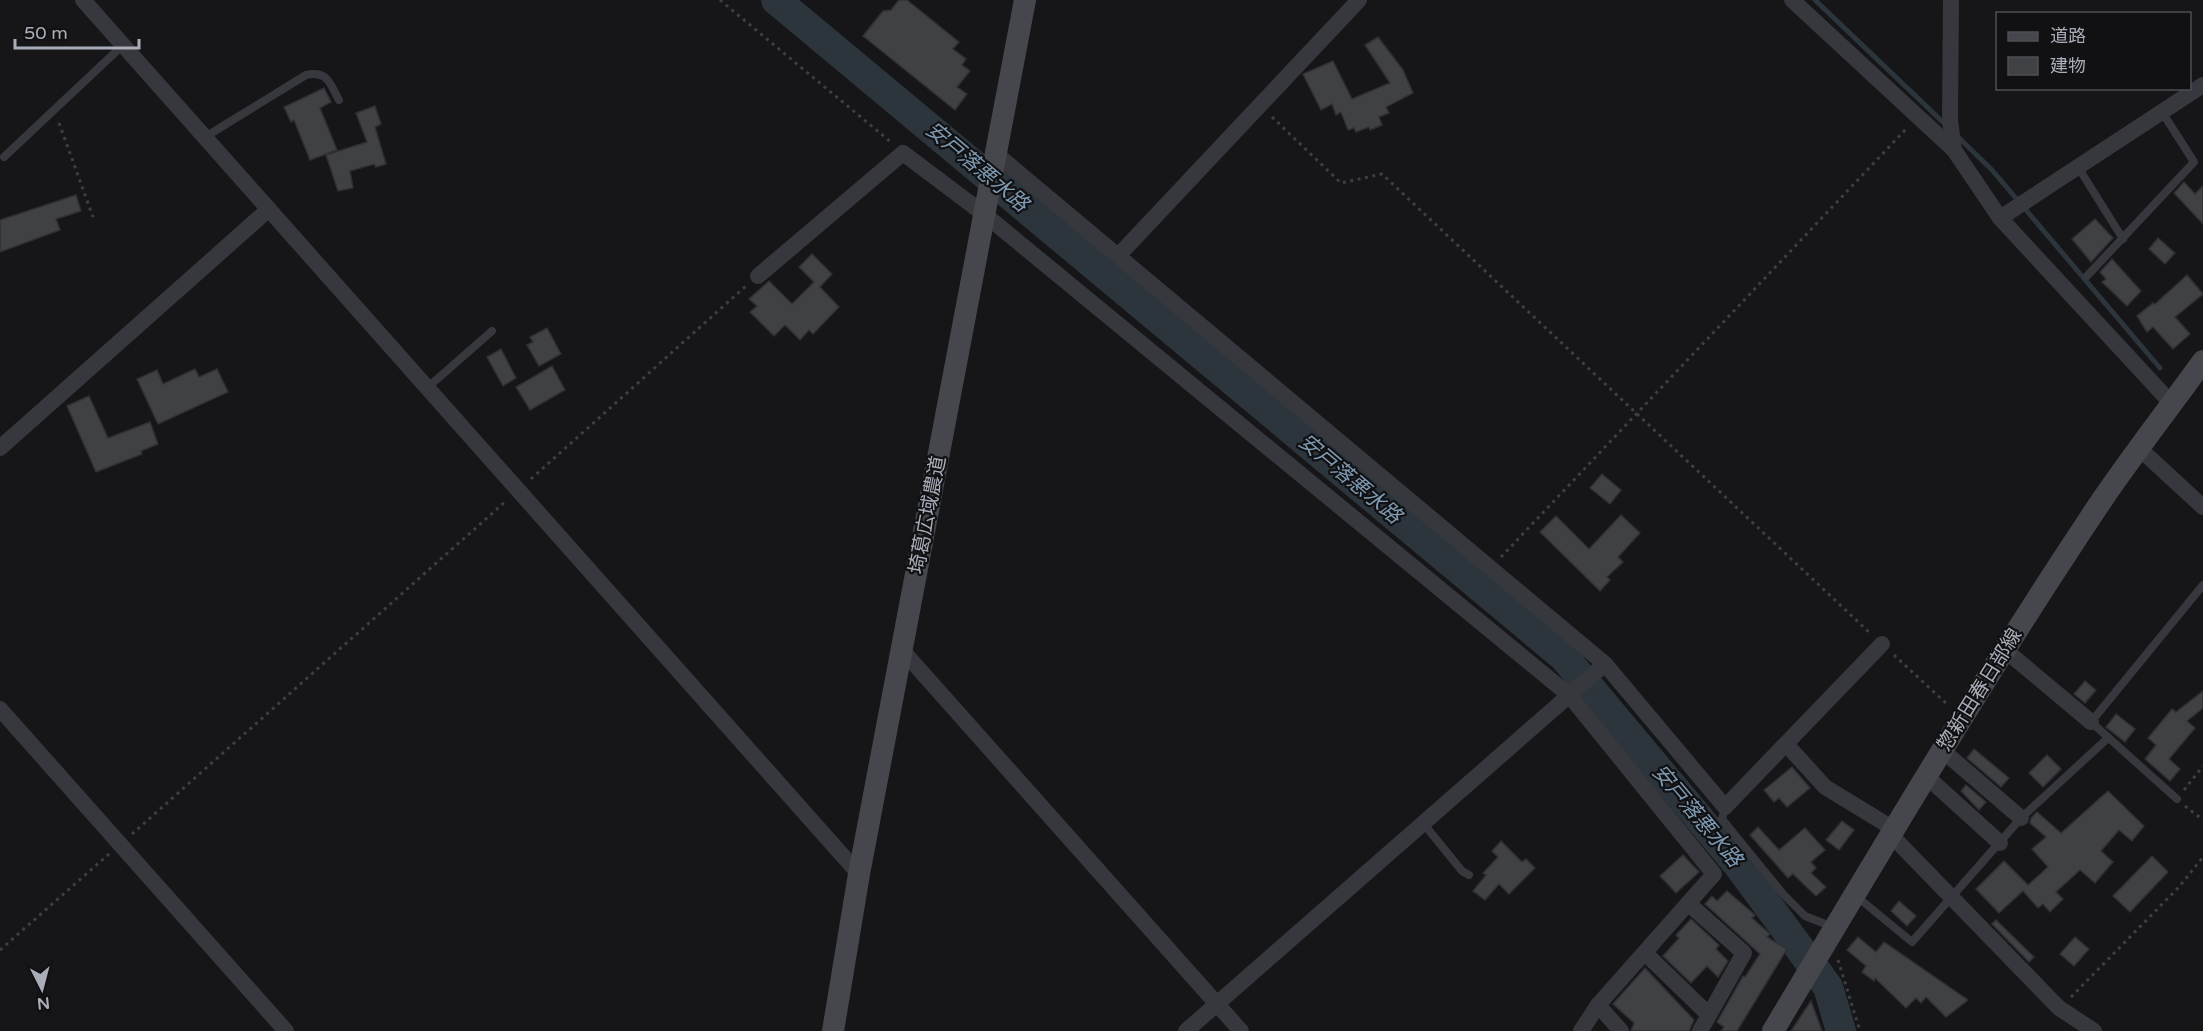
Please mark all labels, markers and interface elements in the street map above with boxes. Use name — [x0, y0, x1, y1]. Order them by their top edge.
scale bar — [15, 12, 140, 50]
legend — [1996, 12, 2191, 90]
text: 50 m — [24, 22, 68, 44]
text: 道路 — [2050, 25, 2086, 47]
text: 建物 — [2050, 55, 2086, 77]
water label: 安戸落悪水路 — [921, 117, 1035, 218]
water label: 安戸落悪水路 — [1294, 429, 1408, 530]
street label: 埼葛広域農道 — [905, 454, 951, 576]
street label: 惣新田春日部線 — [1933, 624, 2027, 756]
water label: 安戸落悪水路 — [1647, 760, 1748, 874]
north arrow — [12, 959, 72, 1019]
text: N — [36, 992, 51, 1014]

